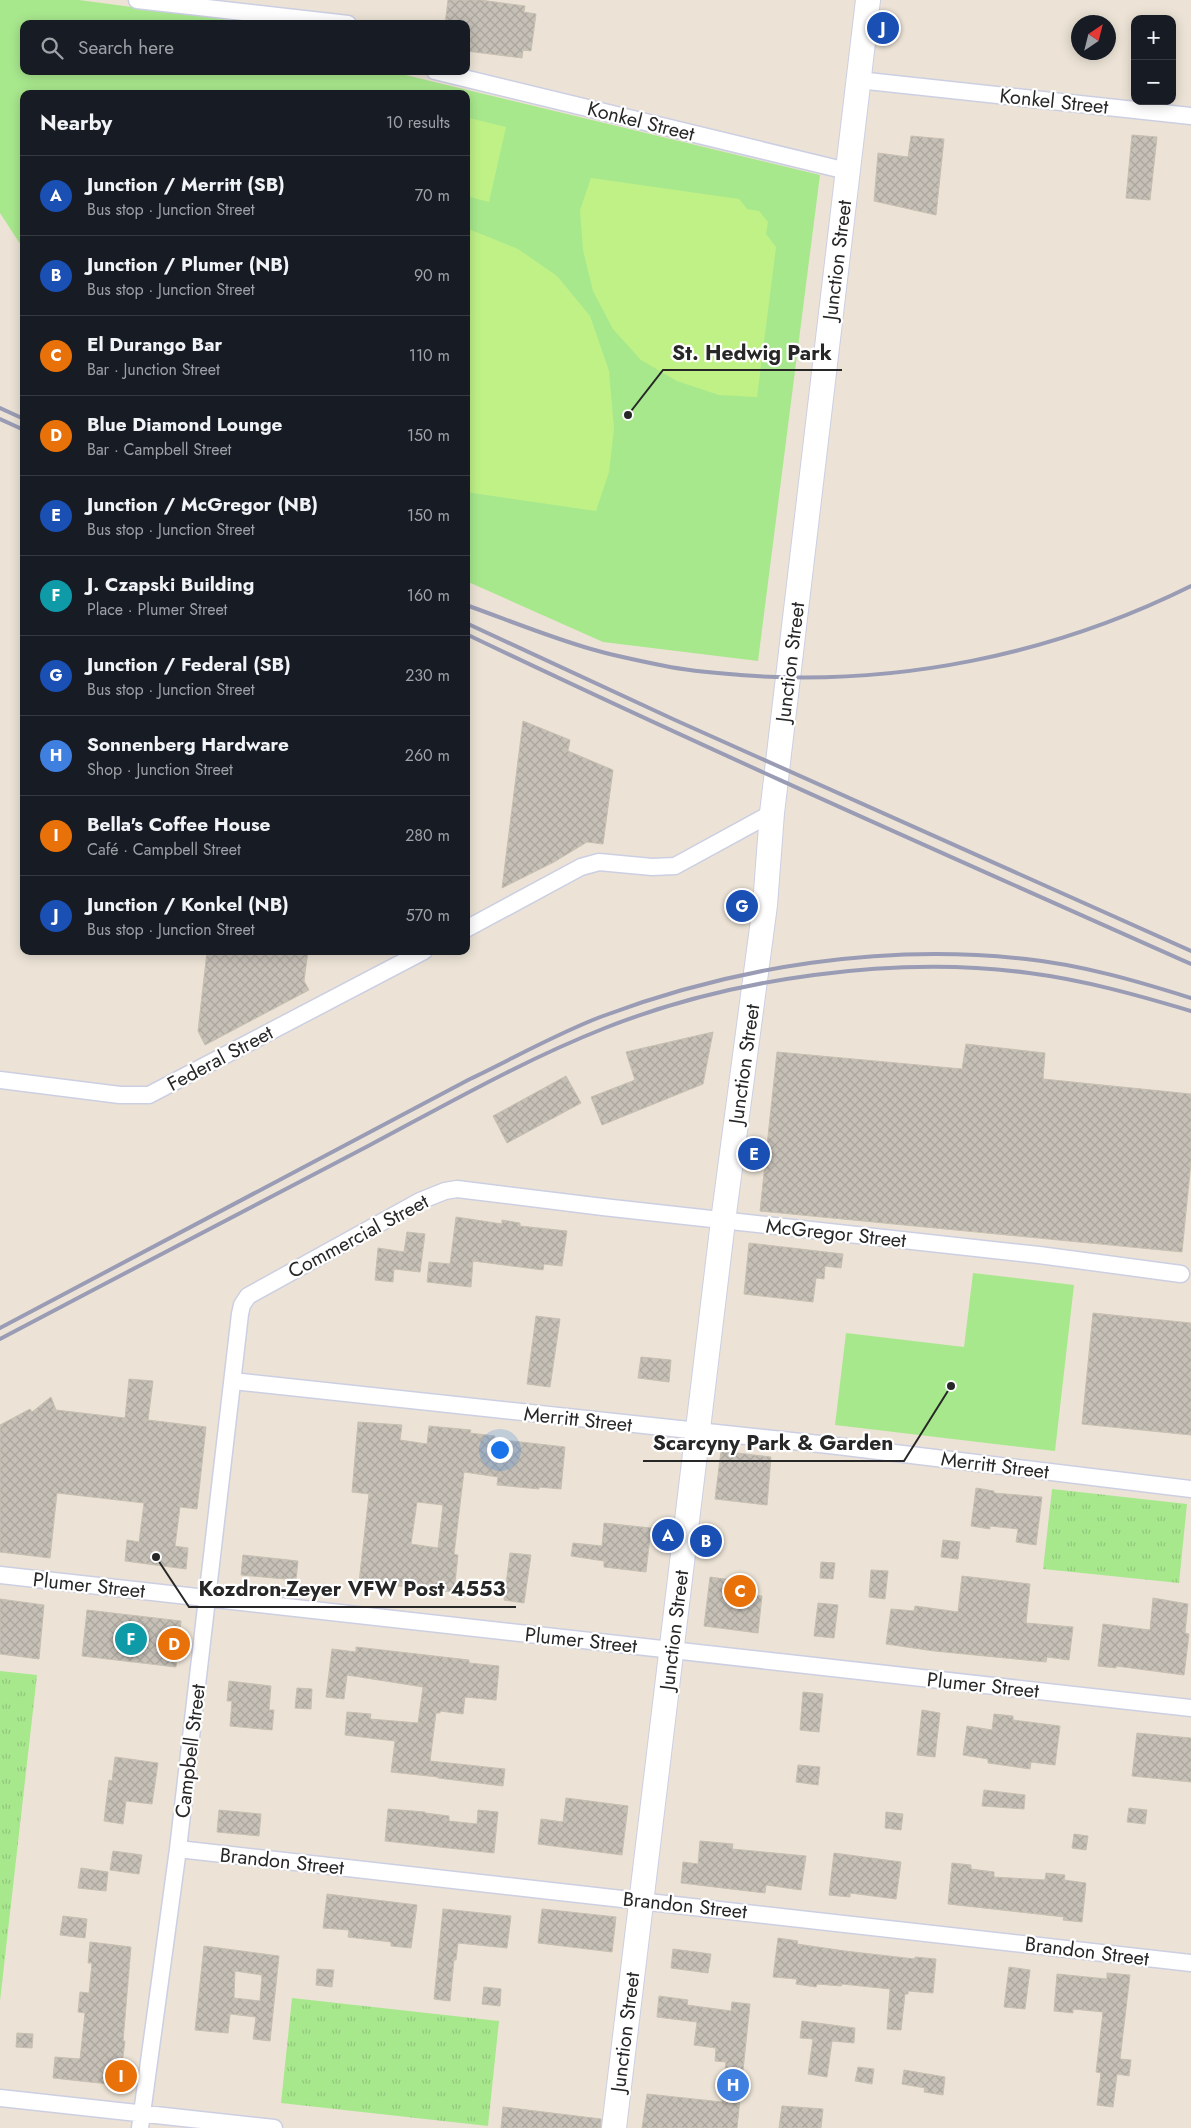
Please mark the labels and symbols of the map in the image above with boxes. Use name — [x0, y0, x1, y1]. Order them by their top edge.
pin: J — [867, 9, 899, 47]
north arrow — [1071, 15, 1116, 60]
street label: Konkel Street — [998, 81, 1110, 122]
street label: Konkel Street — [584, 94, 698, 149]
street label: Junction Street — [815, 198, 859, 325]
callout: St. Hedwig Park — [663, 334, 842, 370]
text: St. Hedwig Park — [672, 338, 832, 368]
street label: Junction Street — [768, 600, 812, 727]
pin: G — [726, 887, 758, 925]
street label: Junction Street — [721, 1002, 767, 1129]
street label: Federal Street — [162, 1018, 279, 1099]
pin: E — [738, 1135, 770, 1173]
street label: Commercial Street — [283, 1187, 434, 1286]
street label: McGregor Street — [764, 1212, 908, 1255]
street label: Merritt Street — [522, 1399, 634, 1440]
callout: Scarcyny Park & Garden — [643, 1425, 904, 1461]
text: Scarcyny Park & Garden — [653, 1428, 893, 1458]
your location — [487, 1437, 513, 1463]
street label: Merritt Street — [939, 1444, 1051, 1487]
pin: A — [652, 1516, 684, 1554]
pin: B — [690, 1522, 722, 1560]
street label: Plumer Street — [31, 1565, 147, 1606]
street label: Junction Street — [652, 1568, 696, 1695]
callout: Kozdron-Zeyer VFW Post 4553 — [189, 1571, 516, 1607]
pin: C — [724, 1572, 756, 1610]
text: Kozdron-Zeyer VFW Post 4553 — [198, 1574, 506, 1604]
pin: F — [115, 1620, 147, 1658]
street label: Plumer Street — [523, 1620, 639, 1661]
pin: D — [158, 1625, 190, 1663]
street label: Plumer Street — [925, 1665, 1041, 1706]
street label: Campbell Street — [168, 1682, 213, 1820]
street label: Brandon Street — [218, 1841, 346, 1882]
street label: Brandon Street — [621, 1885, 749, 1926]
street label: Brandon Street — [1023, 1930, 1151, 1974]
street label: Junction Street — [603, 1970, 647, 2097]
pin: I — [105, 2057, 137, 2095]
pin: H — [717, 2066, 749, 2104]

